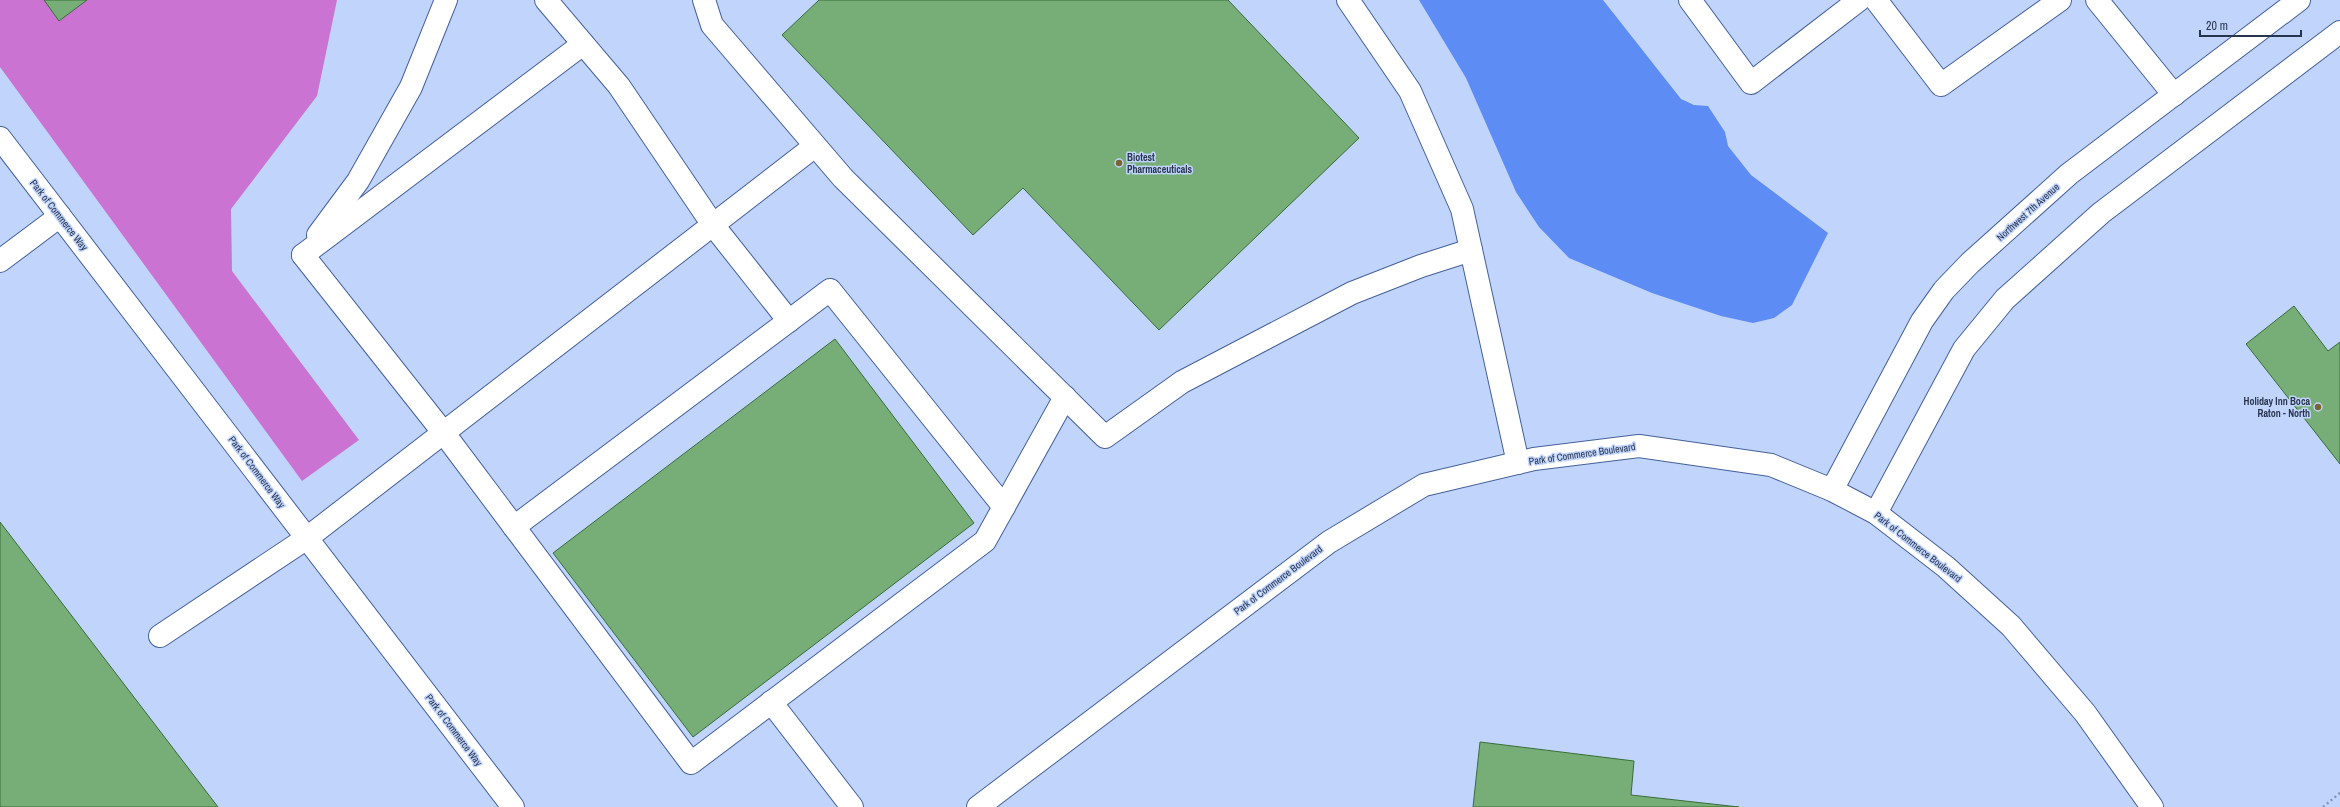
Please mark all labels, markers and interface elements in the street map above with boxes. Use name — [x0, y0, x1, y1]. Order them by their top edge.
scale bar — [2200, 12, 2301, 38]
text: 20 m — [2206, 18, 2228, 34]
place label: Biotest Pharmaceuticals — [1127, 151, 1193, 176]
marker: Biotest Pharmaceuticals — [1114, 158, 1124, 168]
street label: Park of Commerce Way — [27, 177, 91, 254]
street label: Northwest 7th Avenue — [1994, 180, 2062, 244]
place label: Holiday Inn Boca Raton - North — [2243, 395, 2310, 420]
marker: Holiday Inn Boca Raton - North — [2313, 402, 2323, 412]
street label: Park of Commerce Way — [226, 433, 289, 511]
street label: Park of Commerce Boulevard — [1528, 440, 1636, 468]
street label: Park of Commerce Boulevard — [1872, 509, 1964, 585]
street label: Park of Commerce Boulevard — [1231, 542, 1325, 618]
street label: Park of Commerce Way — [423, 691, 486, 769]

